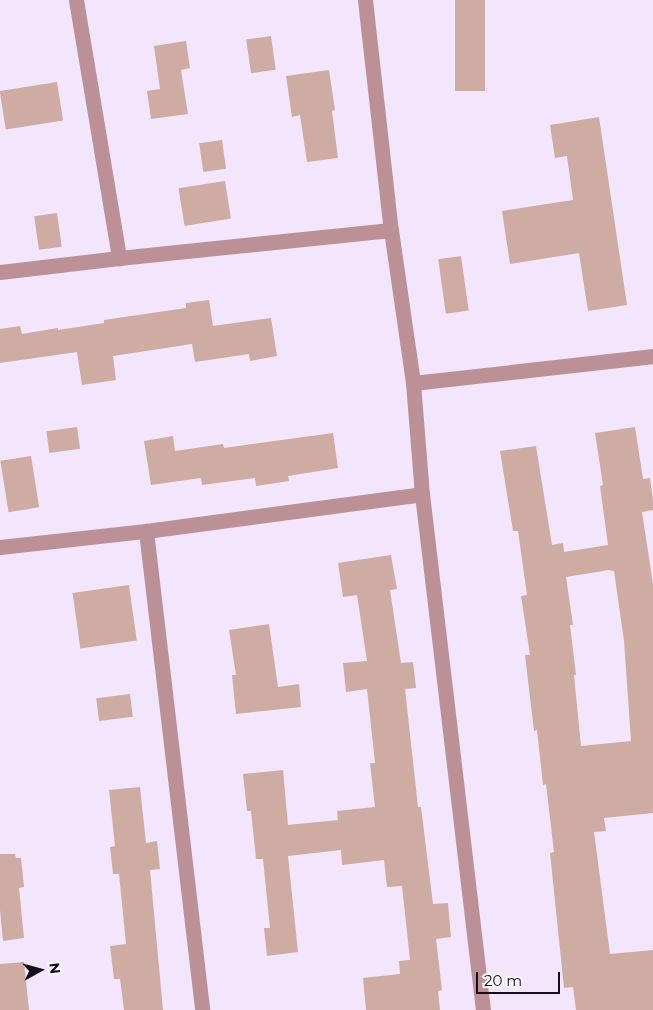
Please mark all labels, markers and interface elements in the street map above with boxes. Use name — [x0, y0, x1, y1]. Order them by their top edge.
north arrow — [15, 945, 65, 995]
text: N — [45, 961, 65, 975]
scale bar — [478, 962, 562, 994]
text: 20 m — [484, 971, 522, 990]

